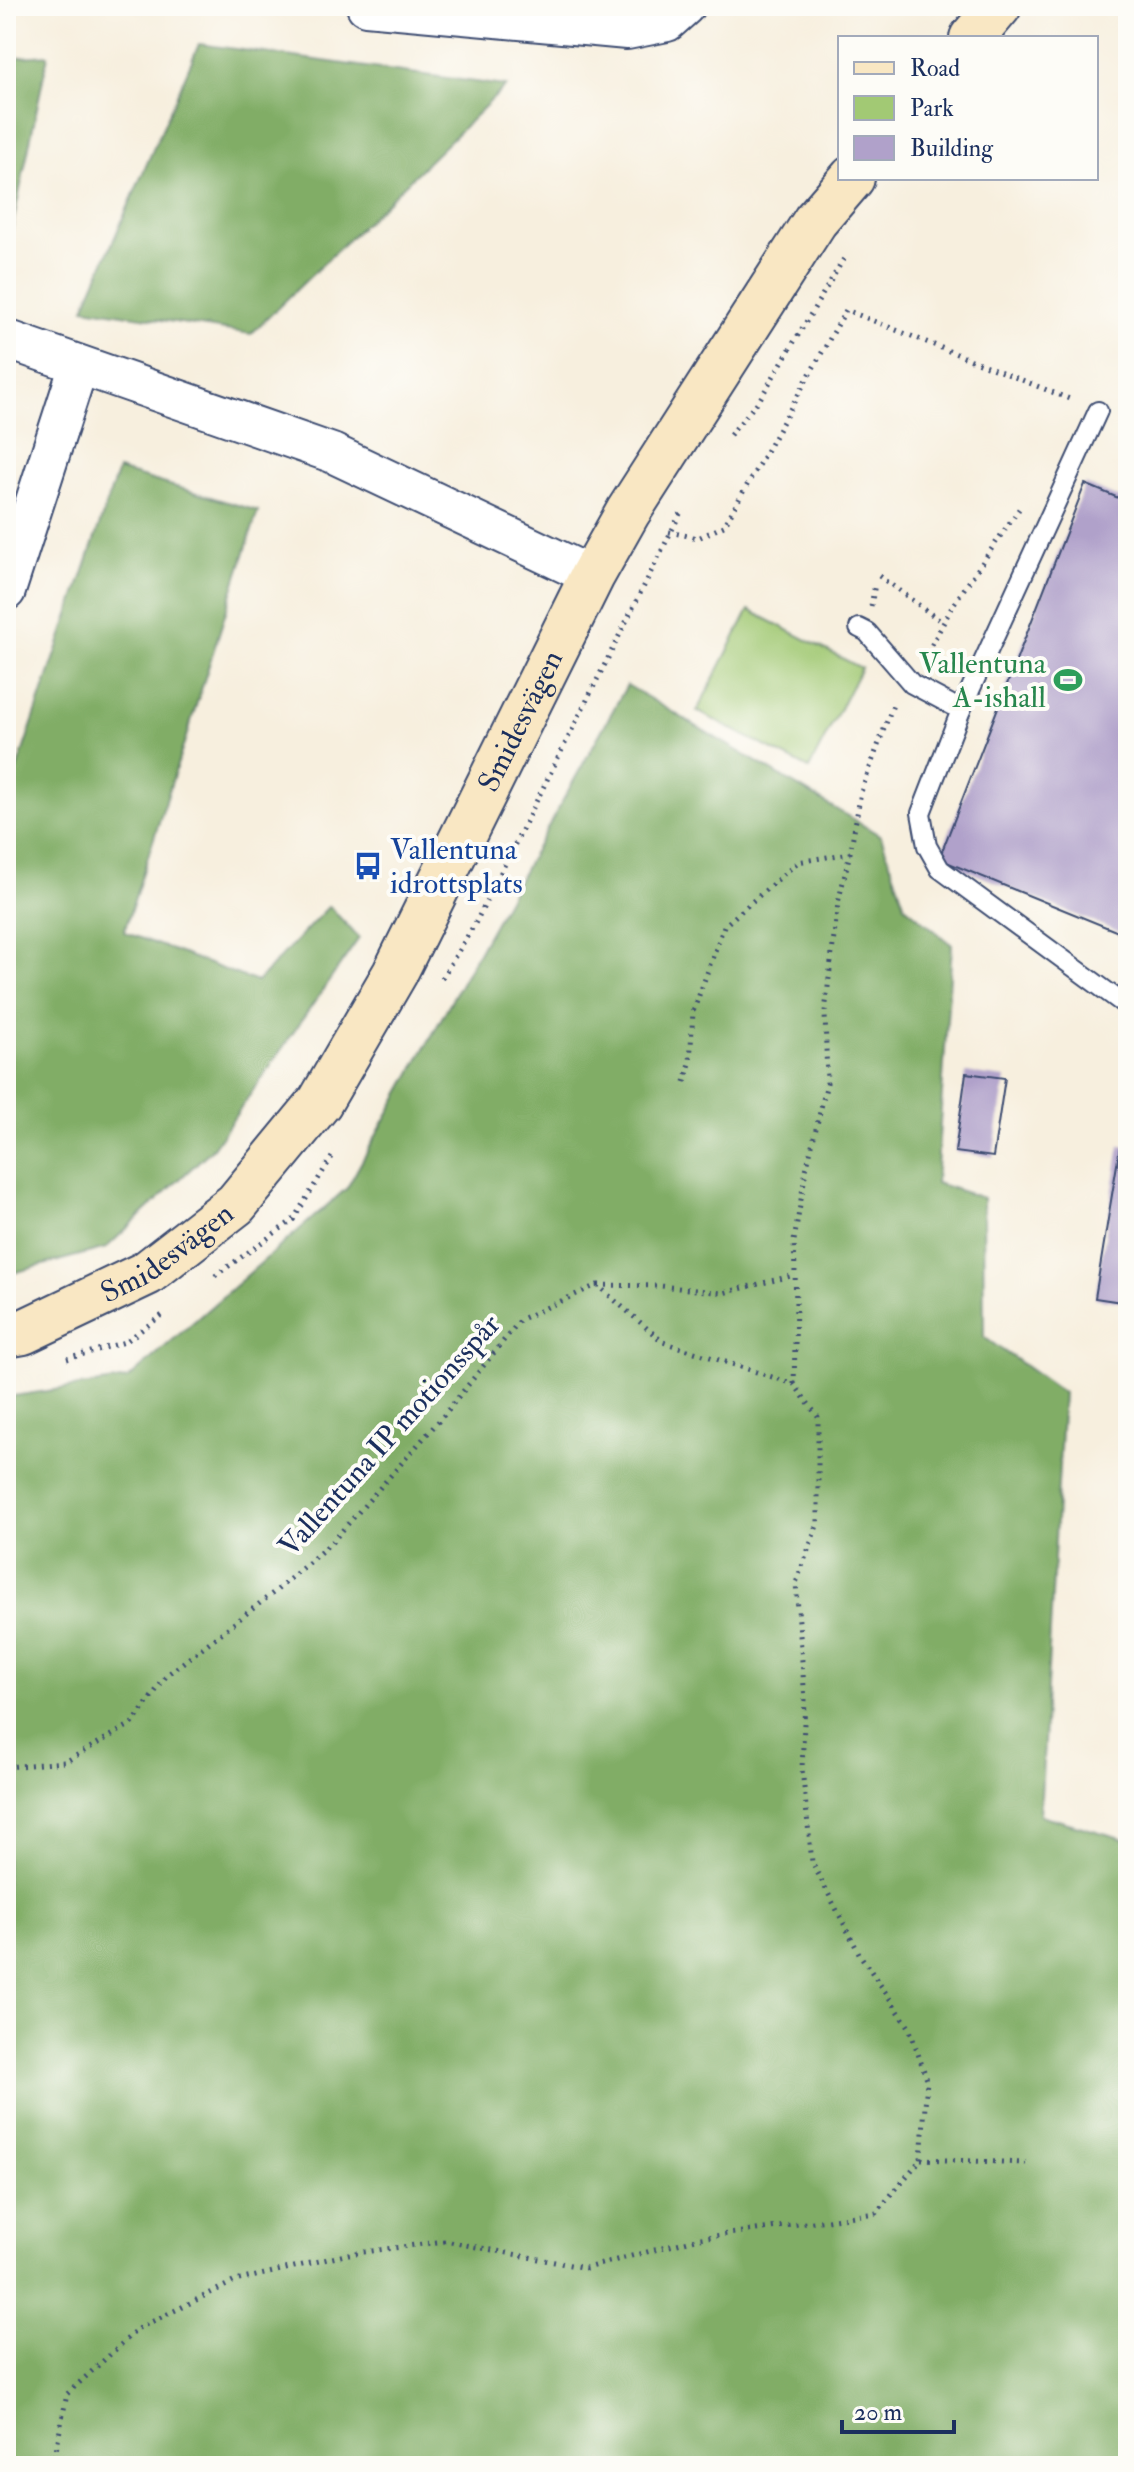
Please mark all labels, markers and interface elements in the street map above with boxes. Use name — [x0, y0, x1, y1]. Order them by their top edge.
legend — [838, 36, 1098, 180]
text: Road — [910, 53, 960, 84]
text: Park — [910, 93, 954, 124]
text: Building — [910, 133, 994, 164]
street label: Smidesvägen — [470, 644, 571, 798]
place label: Vallentuna A-ishall — [919, 645, 1047, 716]
sports icon: Vallentuna A-ishall — [1053, 665, 1083, 695]
place label: Vallentuna idrottsplats — [390, 831, 523, 902]
bus stop icon: Vallentuna idrottsplats — [353, 851, 383, 881]
street label: Smidesvägen — [95, 1195, 241, 1311]
street label: Vallentuna IP motionsspår — [271, 1306, 508, 1564]
scale bar — [842, 2384, 954, 2434]
text: 20 m — [854, 2397, 903, 2428]

